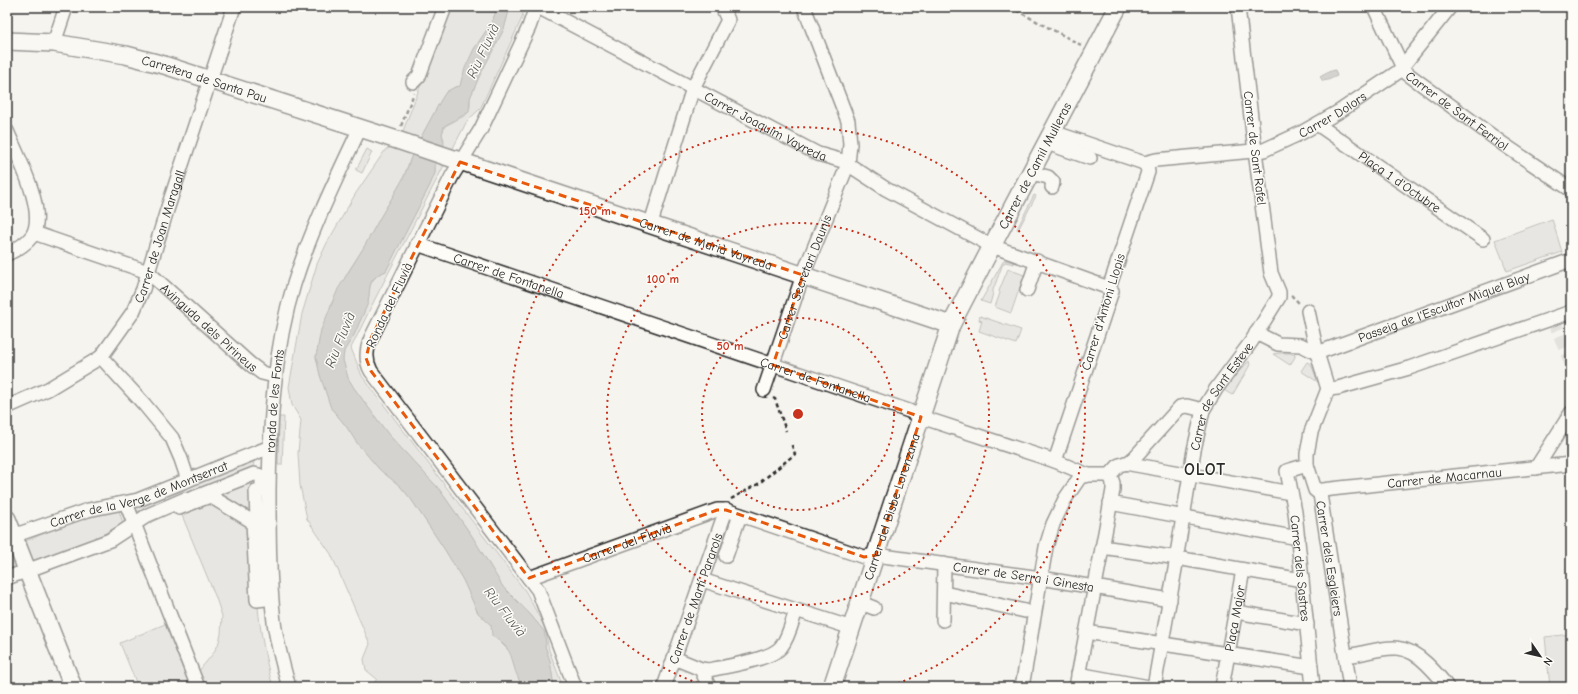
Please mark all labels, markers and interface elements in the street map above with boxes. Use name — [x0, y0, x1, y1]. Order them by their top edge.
water label: Riu Fluvià — [463, 21, 503, 81]
street label: Carretera de Santa Pau — [140, 52, 269, 105]
street label: Carrer de Sant Ferriol — [1403, 68, 1512, 153]
street label: Carrer Joaquim Vayreda — [702, 88, 828, 164]
street label: Carrer Dolors — [1296, 88, 1369, 140]
street label: Carrer de Sant Rafel — [1241, 90, 1269, 206]
street label: Carrer de Camil Mulleras — [995, 100, 1074, 231]
street label: Plaça 1 d'Octubre — [1356, 148, 1444, 215]
street label: Carrer de Joan Maragall — [130, 168, 187, 305]
text: 150 m — [579, 204, 611, 218]
street label: Carrer Secretari Daunis — [774, 212, 834, 341]
street label: Carrer de Marià Vayreda — [638, 214, 775, 272]
street label: Carrer de Fontanella — [452, 249, 566, 301]
street label: Carrer d'Antoni Llopis — [1078, 252, 1128, 372]
street label: Ronda del Fluvià — [363, 260, 415, 350]
street label: Passeig de l'Escultor Miquel Blay — [1356, 268, 1532, 345]
text: 100 m — [647, 272, 679, 286]
street label: Avinguda dels Pirineus — [158, 280, 261, 375]
water label: Riu Fluvià — [321, 310, 359, 370]
text: 50 m — [716, 339, 744, 353]
street label: Carrer de Sant Esteve — [1187, 339, 1256, 452]
street label: ronda de les Fonts — [262, 348, 287, 453]
street label: Carrer de Fontanella — [758, 354, 873, 405]
centre of rings — [791, 407, 805, 421]
street label: Carrer del Bisbe Lorenzana — [860, 431, 922, 582]
street label: Carrer de la Verge de Montserrat — [48, 457, 231, 530]
district label: OLOT — [1184, 460, 1226, 479]
street label: Carrer de Macarnau — [1386, 464, 1502, 491]
street label: Carrer dels Esgleiers — [1314, 500, 1346, 617]
street label: Carrer dels Sastres — [1288, 514, 1314, 622]
street label: Carrer del Fluvià — [580, 520, 673, 566]
street label: Carrer de Martí Pararols — [665, 531, 725, 666]
street label: Carrer de Serra i Ginesta — [952, 558, 1095, 594]
street label: Plaça Major — [1221, 583, 1248, 652]
water label: Riu Fluvià — [480, 584, 530, 640]
north arrow — [1520, 636, 1560, 676]
text: N — [1540, 655, 1555, 668]

